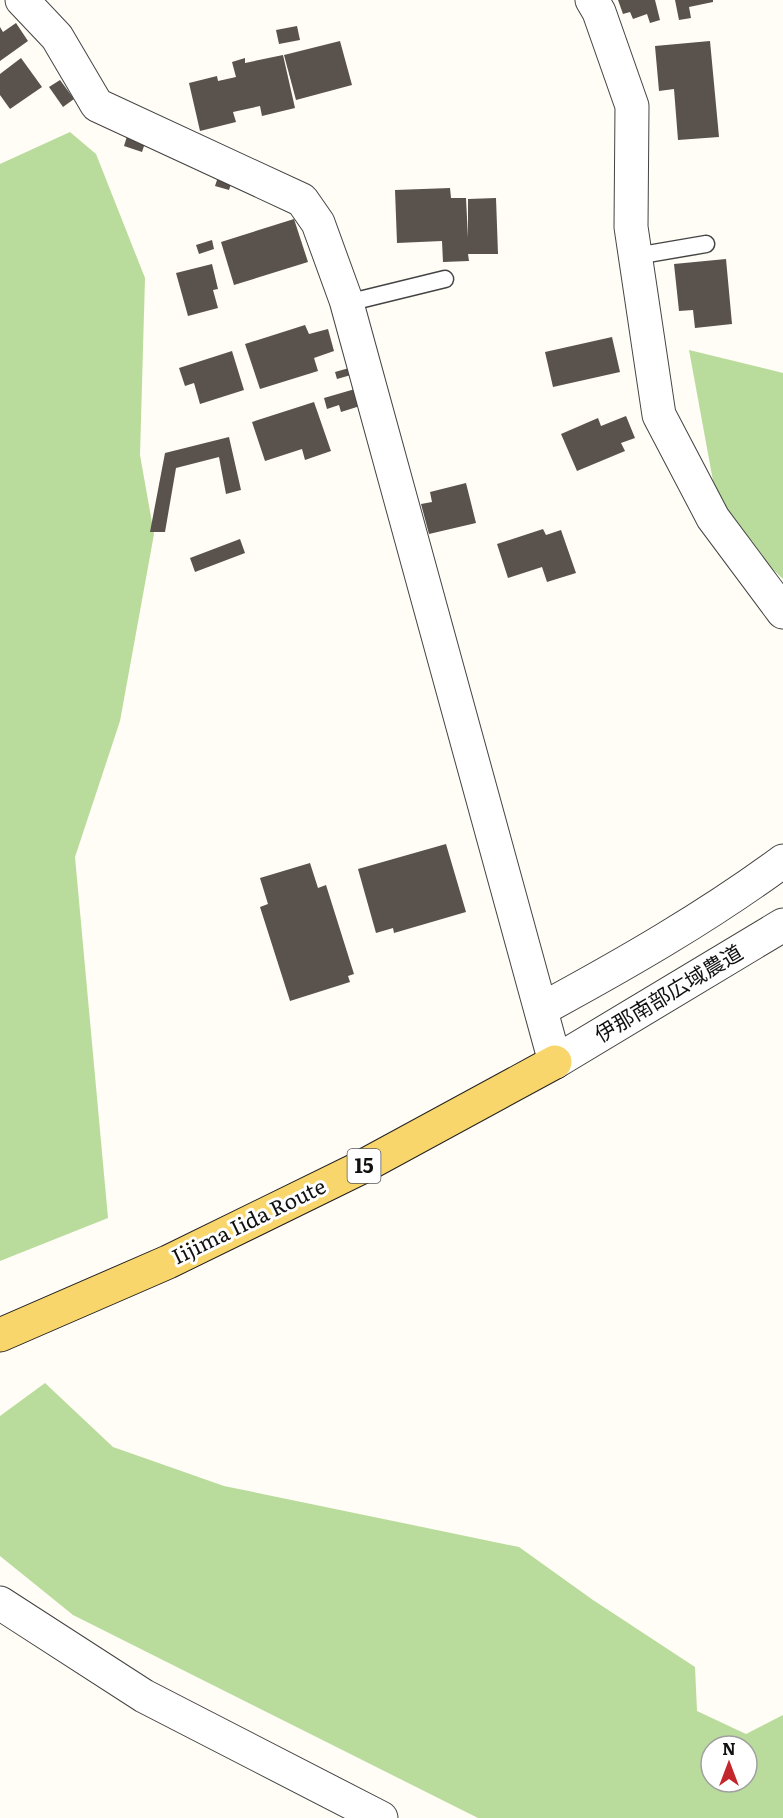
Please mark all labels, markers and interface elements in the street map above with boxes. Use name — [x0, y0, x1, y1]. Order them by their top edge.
street label: 伊那南部広域農道 — [588, 935, 748, 1048]
road number: 15 — [348, 1149, 380, 1183]
street label: Iijima Iida Route — [166, 1169, 330, 1270]
north arrow — [699, 1734, 759, 1794]
text: N — [722, 1736, 736, 1760]

